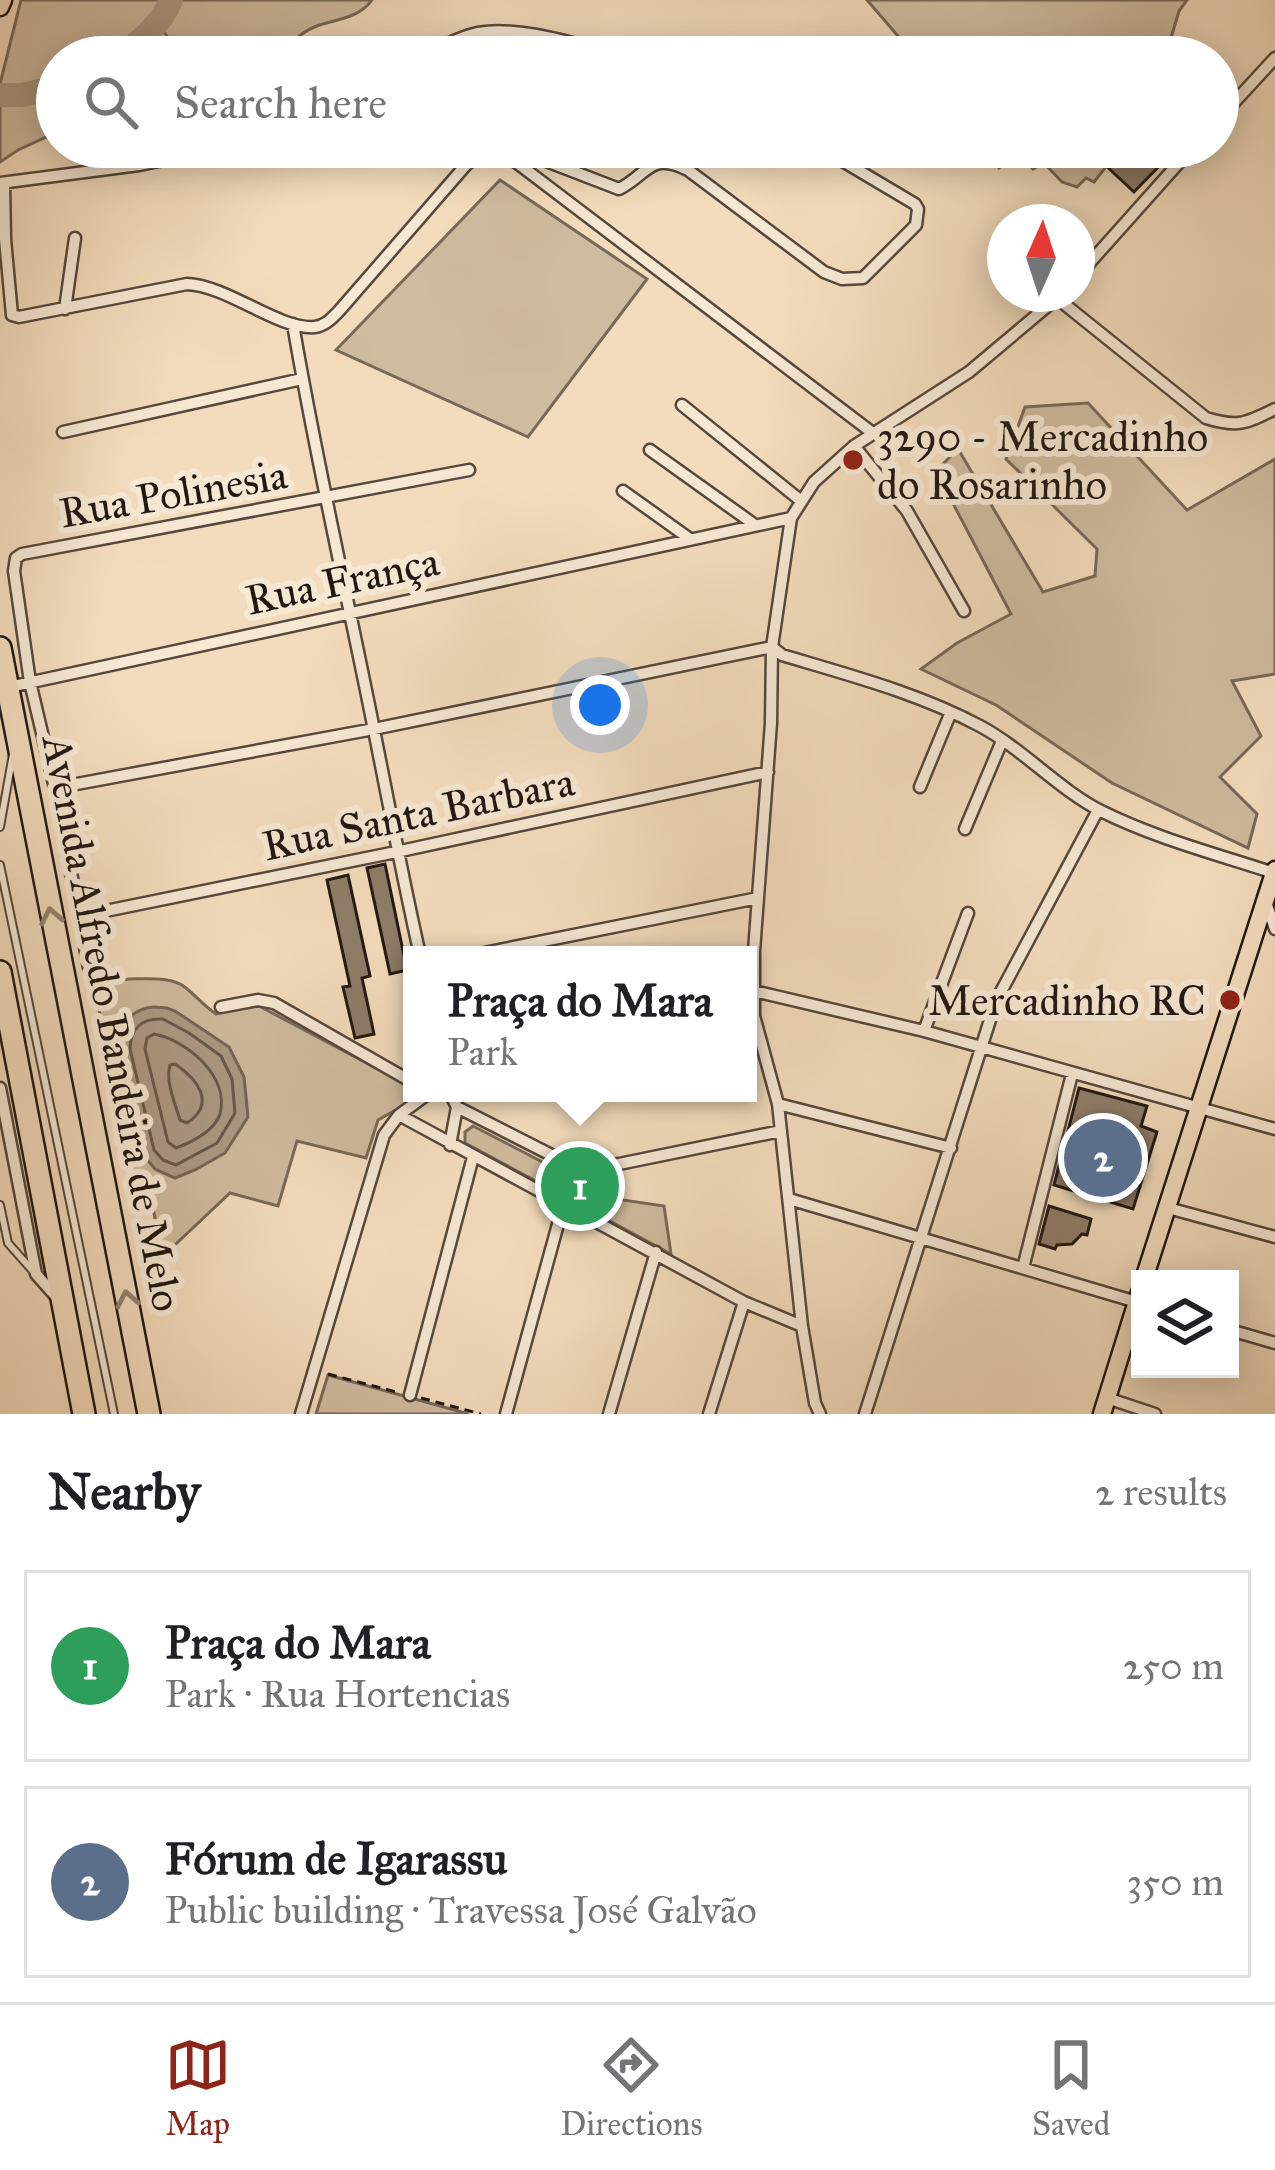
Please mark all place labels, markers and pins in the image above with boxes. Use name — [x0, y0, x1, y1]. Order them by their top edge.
place label: 3290 - Mercadinho do Rosarinho — [877, 411, 1208, 511]
marker: 3290 - Mercadinho do Rosarinho — [840, 447, 866, 473]
place label: Mercadinho RC — [928, 975, 1206, 1027]
marker: Mercadinho RC — [1217, 987, 1243, 1013]
pin: 2 — [1064, 1113, 1142, 1203]
pin: 1 — [541, 1141, 619, 1231]

